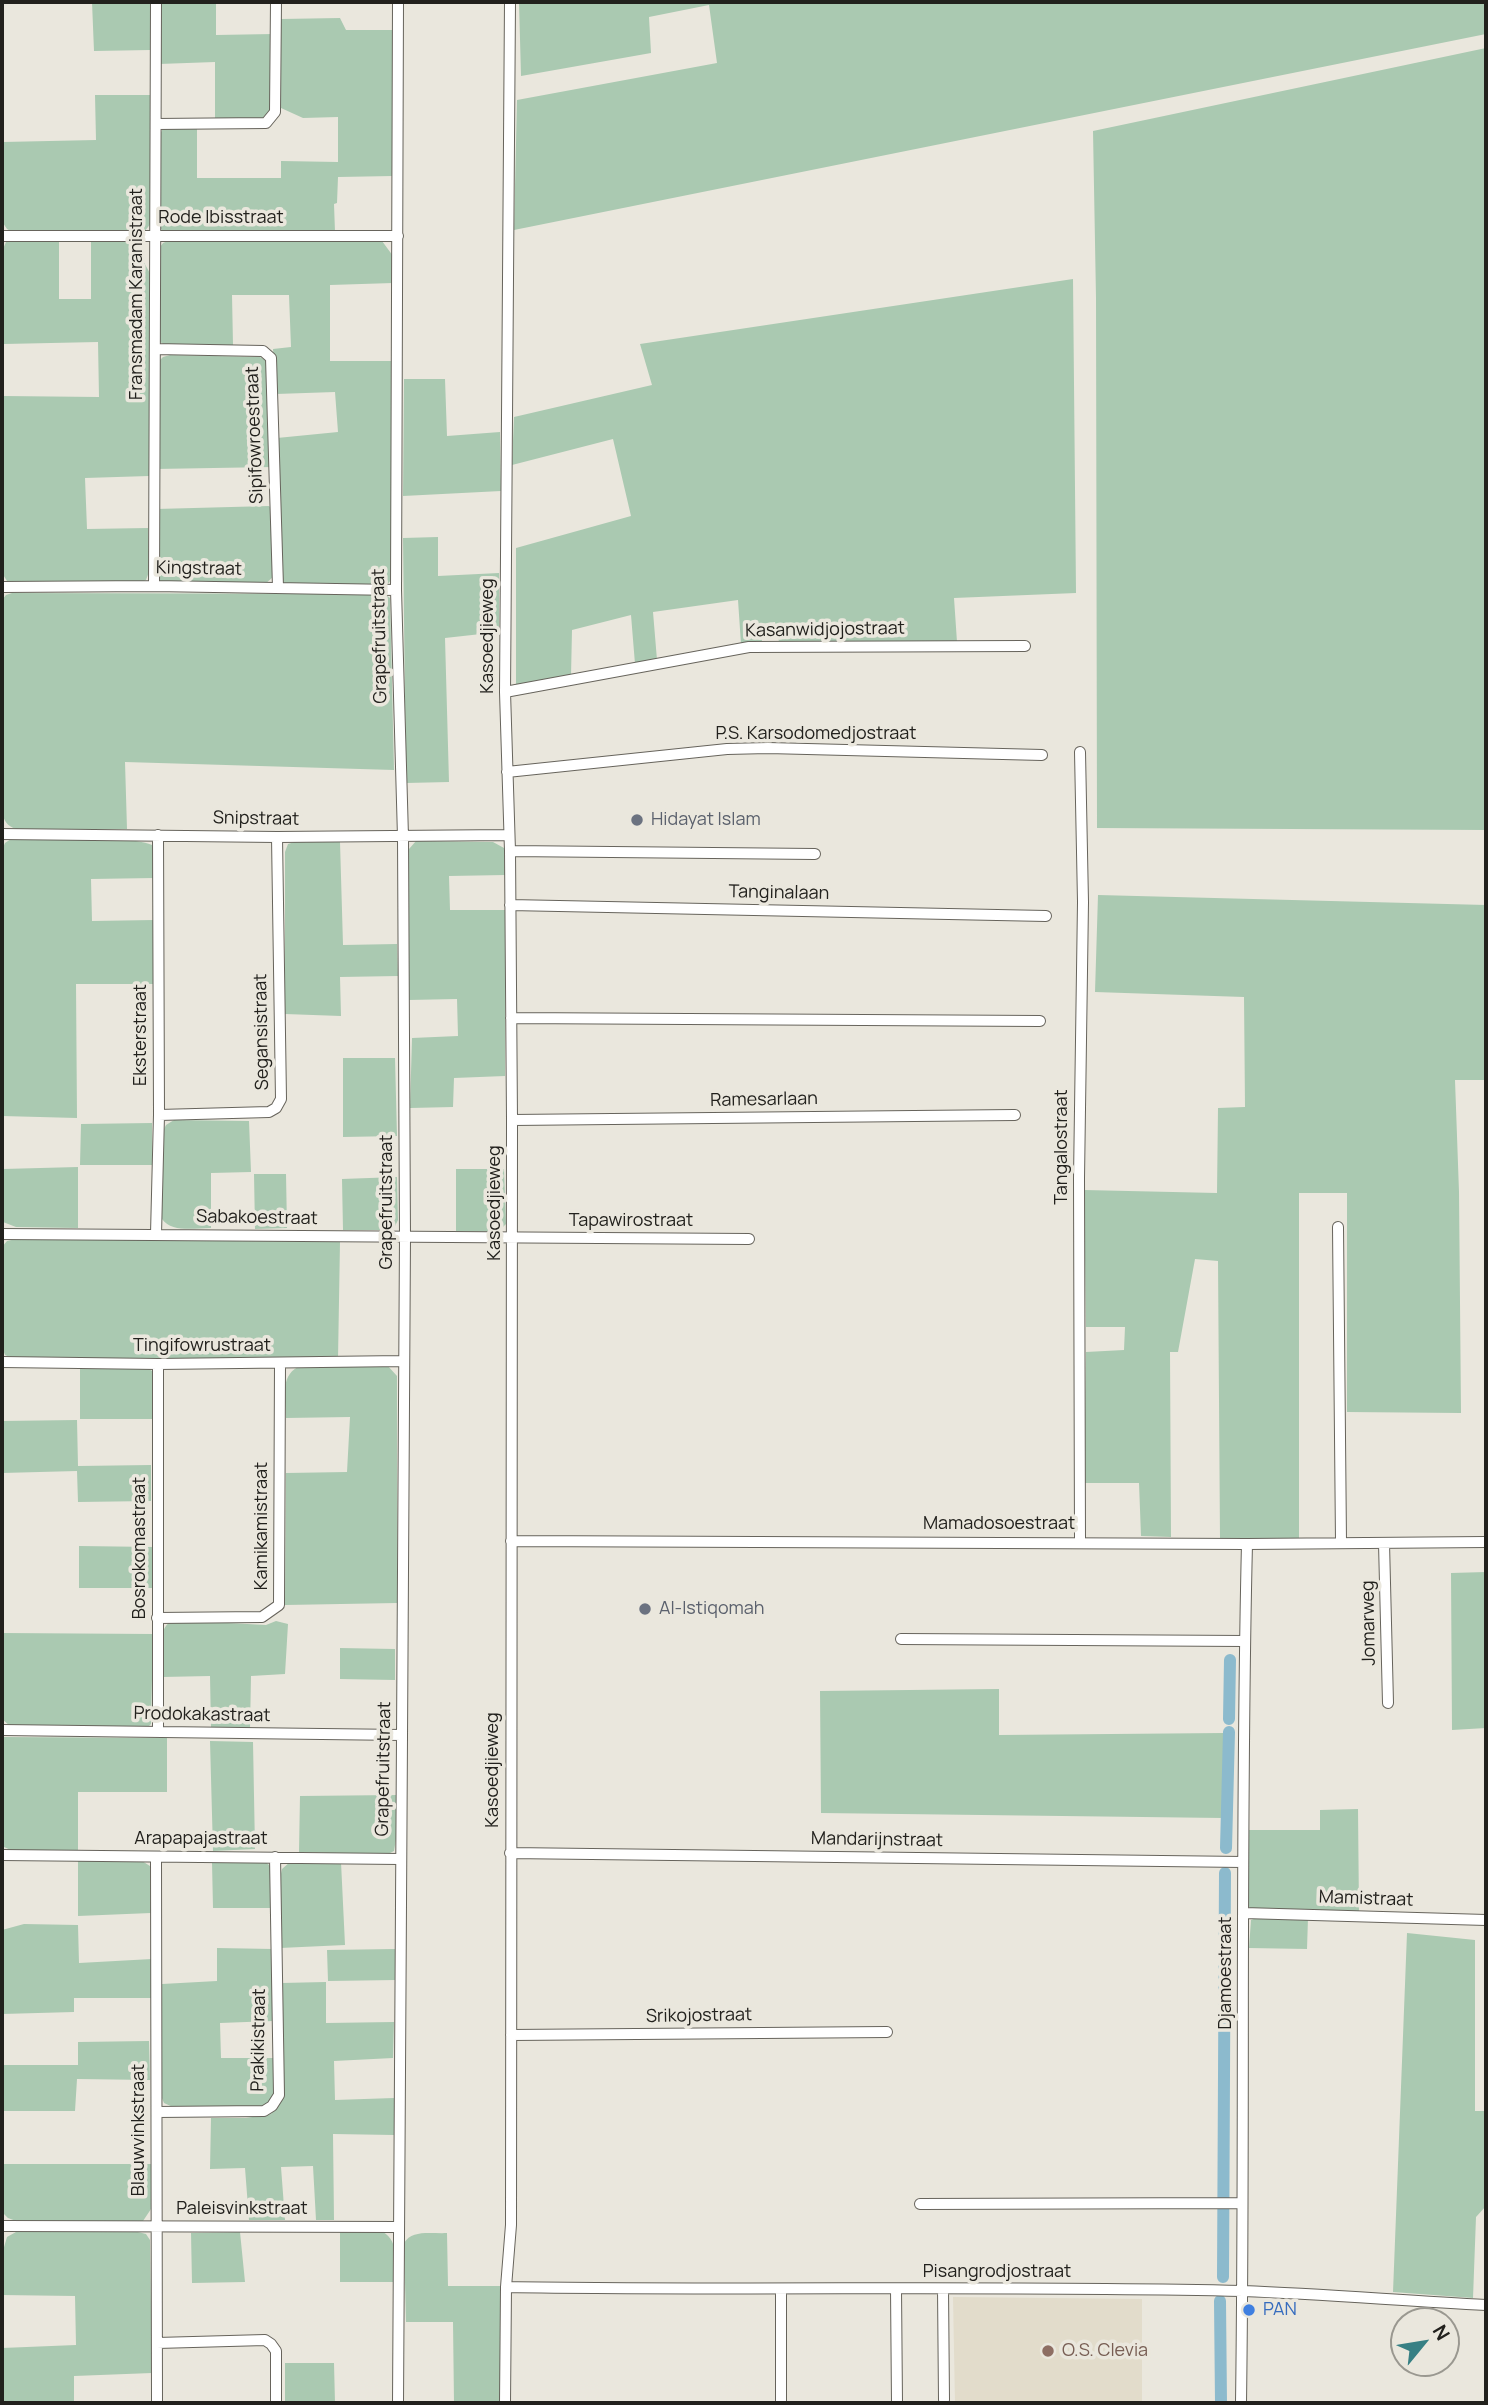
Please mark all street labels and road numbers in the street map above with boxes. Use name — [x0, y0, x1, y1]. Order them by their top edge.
street label: Fransmadam Karanistraat — [126, 188, 148, 400]
street label: Rode Ibisstraat — [158, 207, 284, 229]
street label: Sipifowroestraat — [242, 366, 268, 504]
street label: Kingstraat — [156, 557, 242, 581]
street label: Grapefruitstraat — [368, 568, 392, 704]
street label: Kasoedjieweg — [477, 578, 499, 694]
street label: Kasanwidjojostraat — [745, 618, 905, 642]
street label: P.S. Karsodomedjostraat — [715, 723, 917, 745]
street label: Snipstraat — [213, 807, 299, 831]
street label: Tanginalaan — [729, 881, 829, 905]
street label: Segansistraat — [250, 974, 274, 1090]
street label: Eksterstraat — [130, 984, 152, 1086]
street label: Ramesarlaan — [710, 1088, 818, 1112]
street label: Tangalostraat — [1051, 1089, 1073, 1205]
street label: Grapefruitstraat — [376, 1135, 398, 1269]
street label: Kasoedjieweg — [484, 1145, 506, 1261]
street label: Sabakoestraat — [196, 1206, 318, 1230]
street label: Tapawirostraat — [569, 1210, 693, 1232]
street label: Tingifowrustraat — [133, 1335, 271, 1357]
street label: Kamikamistraat — [251, 1462, 273, 1590]
street label: Bosrokomastraat — [129, 1477, 151, 1619]
street label: Mamadosoestraat — [923, 1513, 1075, 1535]
street label: Jomarweg — [1357, 1580, 1381, 1666]
street label: Grapefruitstraat — [372, 1701, 396, 1837]
street label: Prodokakastraat — [133, 1703, 271, 1727]
street label: Kasoedjieweg — [482, 1712, 504, 1828]
street label: Arapapajastraat — [134, 1828, 268, 1850]
street label: Mandarijnstraat — [811, 1828, 943, 1852]
street label: Mamistraat — [1318, 1887, 1414, 1911]
street label: Djamoestraat — [1215, 1917, 1237, 2029]
street label: Prakikistraat — [247, 1988, 271, 2092]
street label: Srikojostraat — [646, 2004, 752, 2028]
street label: Blauwvinkstraat — [128, 2064, 150, 2196]
street label: Paleisvinkstraat — [176, 2198, 308, 2220]
street label: Pisangrodjostraat — [923, 2261, 1071, 2283]

